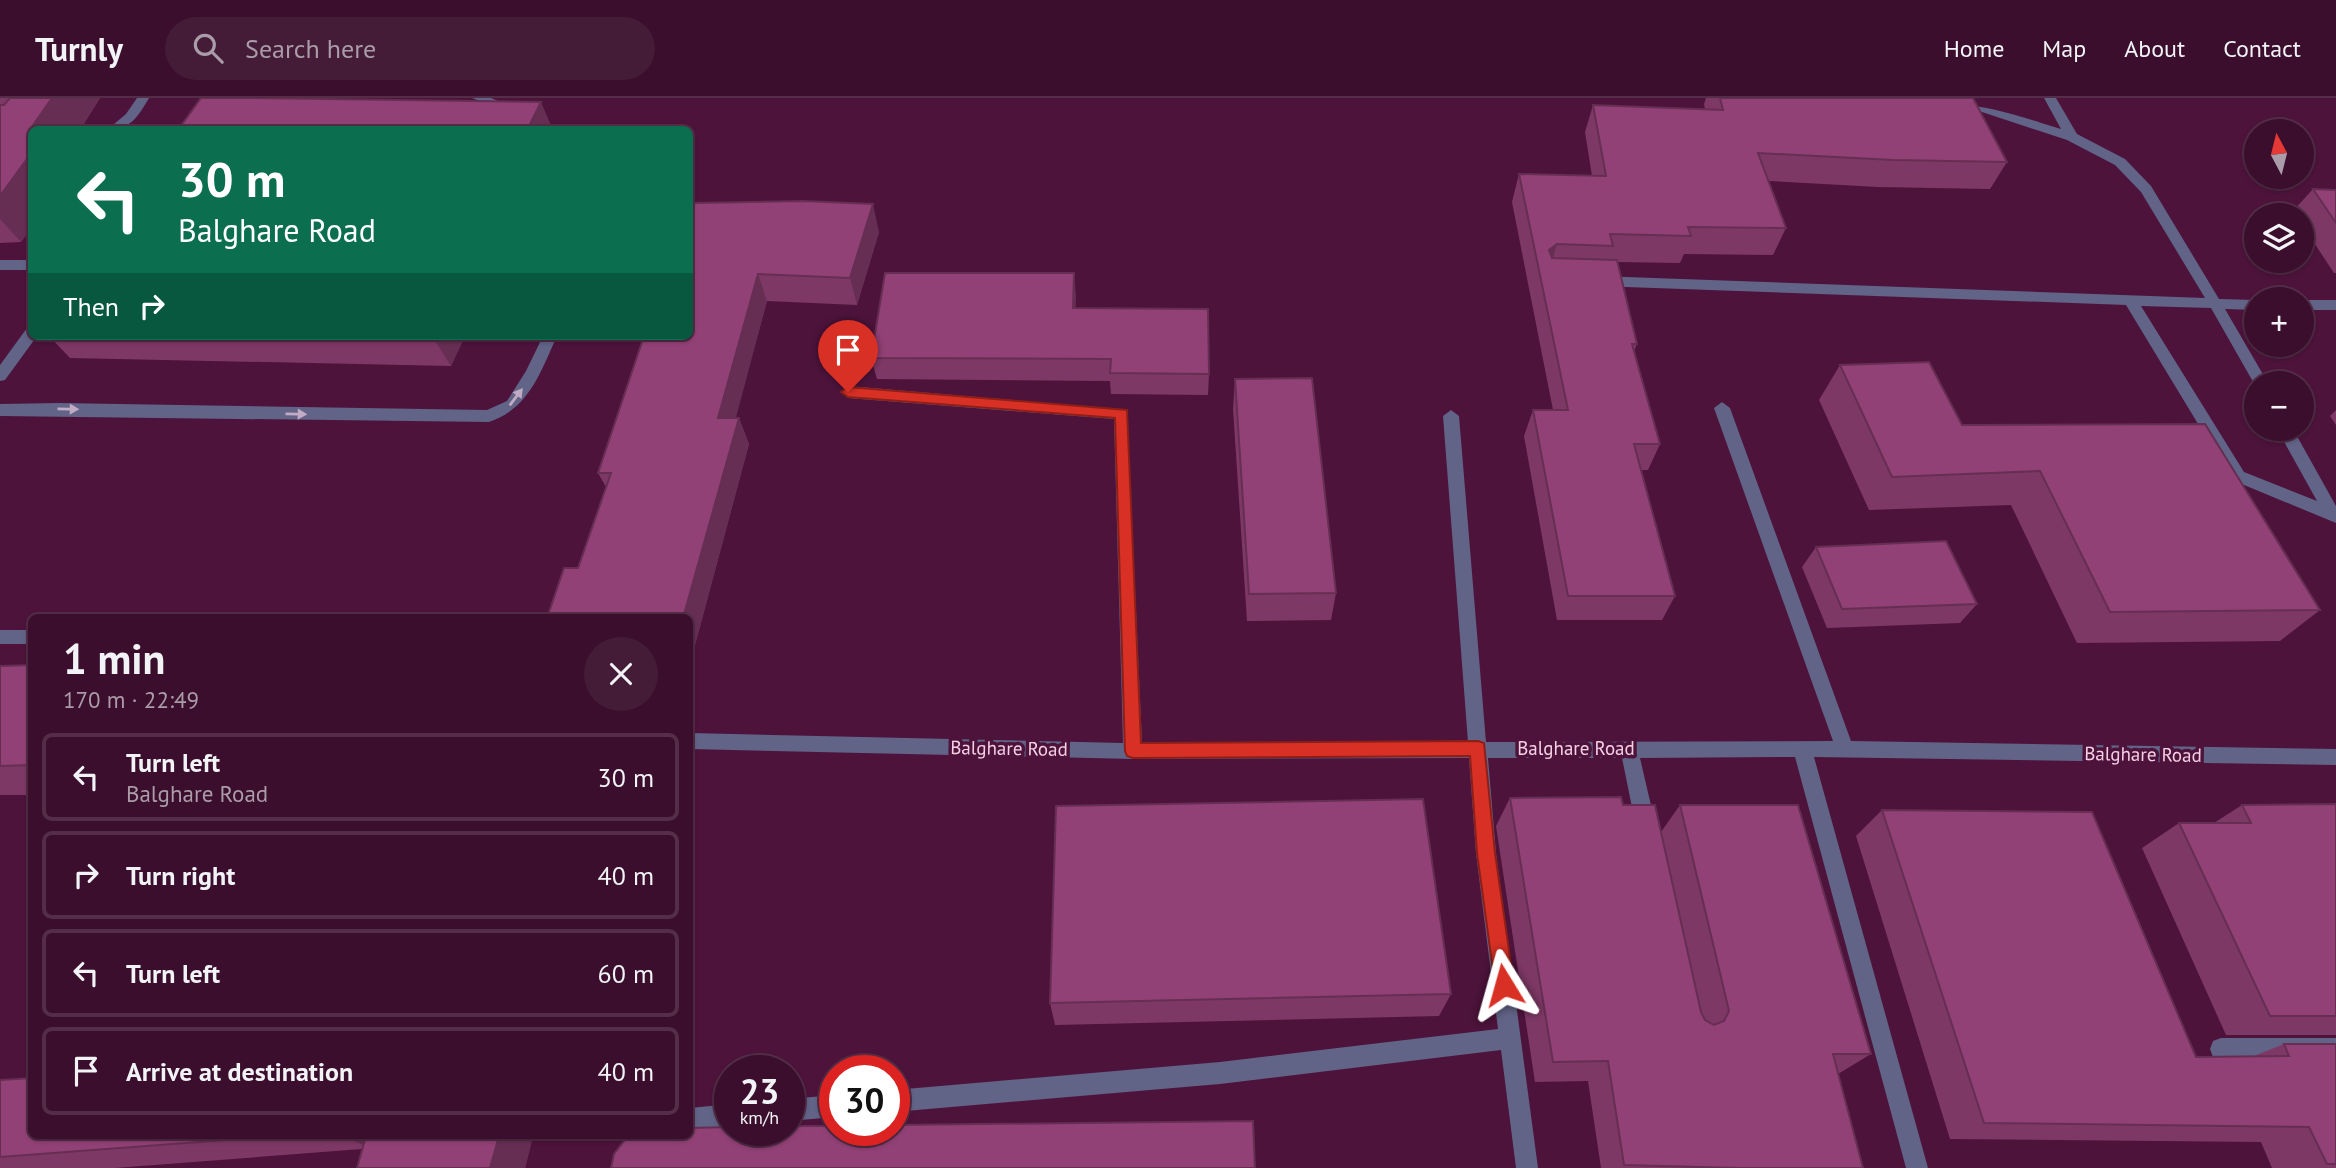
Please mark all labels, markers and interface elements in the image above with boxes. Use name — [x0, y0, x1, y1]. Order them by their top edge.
search box — [165, 17, 655, 80]
text: Turnly — [35, 27, 123, 70]
icon: search — [189, 29, 227, 67]
text: Search here — [245, 32, 376, 65]
text: Home — [1944, 33, 2004, 64]
text: Map — [2042, 33, 2086, 64]
text: About — [2124, 33, 2185, 64]
text: Contact — [2223, 33, 2301, 64]
north arrow — [2244, 119, 2314, 189]
map controls — [2244, 119, 2314, 441]
text: 30 m — [178, 147, 285, 211]
icon: left — [63, 154, 154, 245]
button: layers — [2244, 203, 2314, 273]
text: Balghare Road — [178, 209, 376, 251]
icon: right — [133, 287, 171, 325]
button: + — [2244, 287, 2314, 357]
text: Then — [63, 290, 119, 323]
pin — [818, 320, 878, 392]
icon: arrive — [829, 331, 867, 369]
button: − — [2244, 371, 2314, 441]
one-way arrow — [509, 388, 523, 407]
one-way arrow — [57, 403, 79, 415]
one-way arrow — [285, 409, 307, 420]
text: 1 min — [63, 631, 165, 686]
button: close — [584, 637, 658, 711]
text: 170 m · 22:49 — [63, 685, 199, 714]
street label: Balghare Road — [950, 735, 1068, 761]
street label: Balghare Road — [1517, 736, 1635, 760]
street label: Balghare Road — [2084, 741, 2202, 767]
text: Turn left — [126, 746, 220, 779]
icon: left — [67, 758, 105, 796]
text: 30 m — [598, 761, 654, 794]
text: Balghare Road — [126, 779, 268, 808]
icon: right — [67, 856, 105, 894]
text: Turn right — [126, 859, 235, 892]
text: 40 m — [598, 859, 654, 892]
position arrow — [1467, 948, 1541, 1022]
icon: left — [67, 954, 105, 992]
text: Turn left — [126, 957, 220, 990]
text: 60 m — [598, 957, 654, 990]
icon: arrive — [67, 1052, 105, 1090]
text: Arrive at destination — [126, 1055, 353, 1088]
text: 40 m — [598, 1055, 654, 1088]
speed limit sign: 30 — [819, 1055, 910, 1146]
text: 23 — [740, 1068, 779, 1114]
text: km/h — [740, 1106, 779, 1129]

